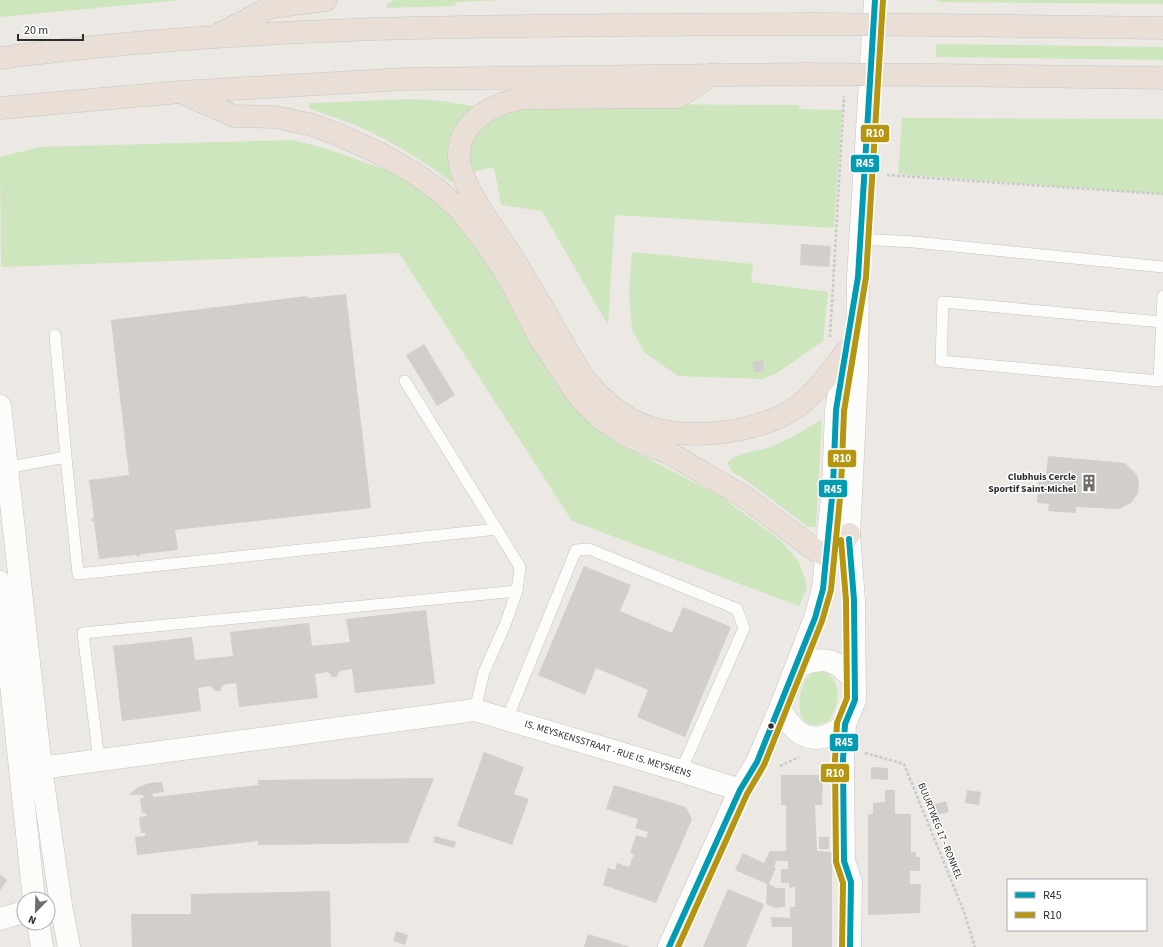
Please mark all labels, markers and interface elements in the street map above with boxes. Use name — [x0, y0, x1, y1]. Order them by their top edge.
scale bar — [18, 16, 83, 42]
text: 20 m — [24, 22, 48, 39]
line badge: R10 — [860, 124, 890, 143]
text: R10 — [866, 126, 884, 141]
line badge: R45 — [850, 154, 880, 173]
text: R45 — [856, 156, 874, 171]
line badge: R10 — [827, 449, 857, 468]
text: R10 — [833, 451, 851, 466]
place label: Clubhuis Cercle Sportif Saint-Michel — [988, 470, 1076, 496]
building icon: Clubhuis Cercle Sportif Saint-Michel — [1079, 473, 1099, 493]
line badge: R45 — [818, 479, 848, 498]
text: R45 — [824, 482, 842, 497]
street label: IS. MEYSKENSSTRAAT - RUE IS. MEYSKENS — [523, 717, 693, 781]
unlabelled marker — [766, 721, 776, 731]
line badge: R45 — [829, 733, 859, 752]
text: R45 — [835, 735, 853, 750]
line badge: R10 — [820, 763, 850, 783]
text: R10 — [826, 766, 844, 781]
street label: BUURTWEG 17 - RONKEL — [914, 781, 966, 881]
legend — [1007, 879, 1147, 931]
text: R45 — [1043, 887, 1062, 904]
north arrow — [16, 891, 56, 931]
text: R10 — [1043, 907, 1062, 924]
text: N — [26, 911, 39, 928]

